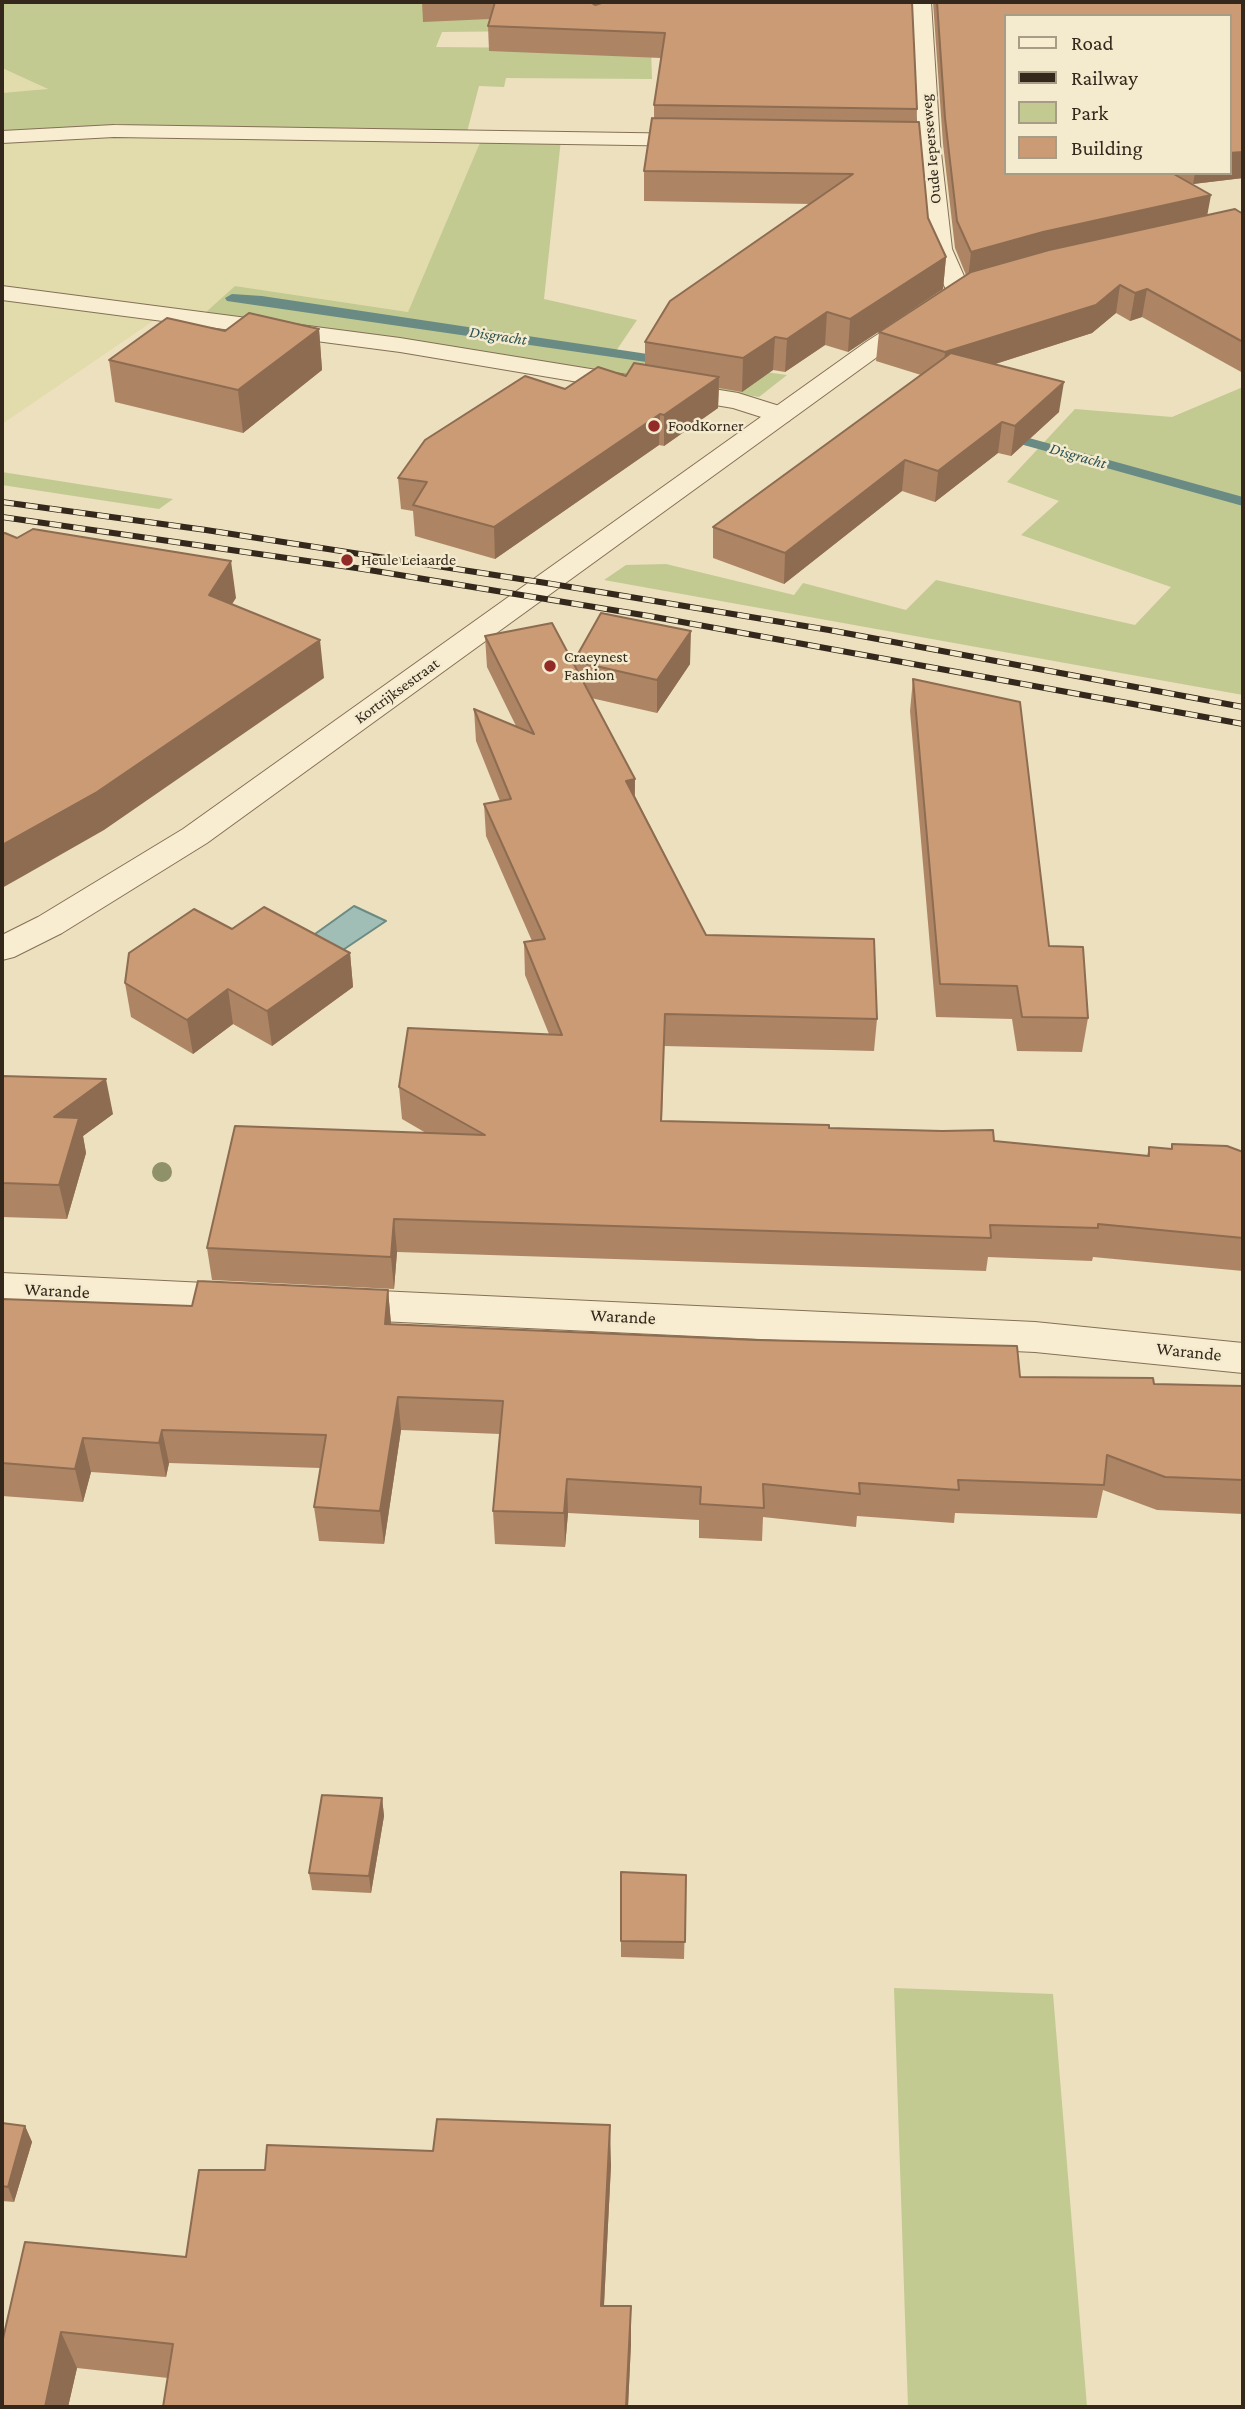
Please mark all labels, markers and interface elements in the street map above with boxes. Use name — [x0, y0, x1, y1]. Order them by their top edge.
legend — [1004, 14, 1231, 175]
text: Road — [1071, 31, 1114, 55]
text: Railway — [1071, 66, 1138, 90]
street label: Oude Ieperseweg — [917, 93, 945, 205]
text: Park — [1071, 101, 1108, 125]
text: Building — [1071, 136, 1143, 160]
water label: Disgracht — [468, 322, 528, 350]
place label: FoodKorner — [668, 416, 744, 436]
marker: FoodKorner — [646, 418, 662, 434]
water label: Disgracht — [1048, 439, 1108, 473]
place label: Heule Leiaarde — [361, 550, 456, 570]
marker: Heule Leiaarde — [339, 552, 355, 568]
place label: Craeynest Fashion — [564, 647, 628, 685]
street label: Kortrijksestraat — [351, 654, 443, 728]
marker: Craeynest Fashion — [542, 658, 558, 674]
street label: Warande — [24, 1279, 90, 1303]
street label: Warande — [590, 1305, 656, 1329]
street label: Warande — [1155, 1338, 1223, 1366]

